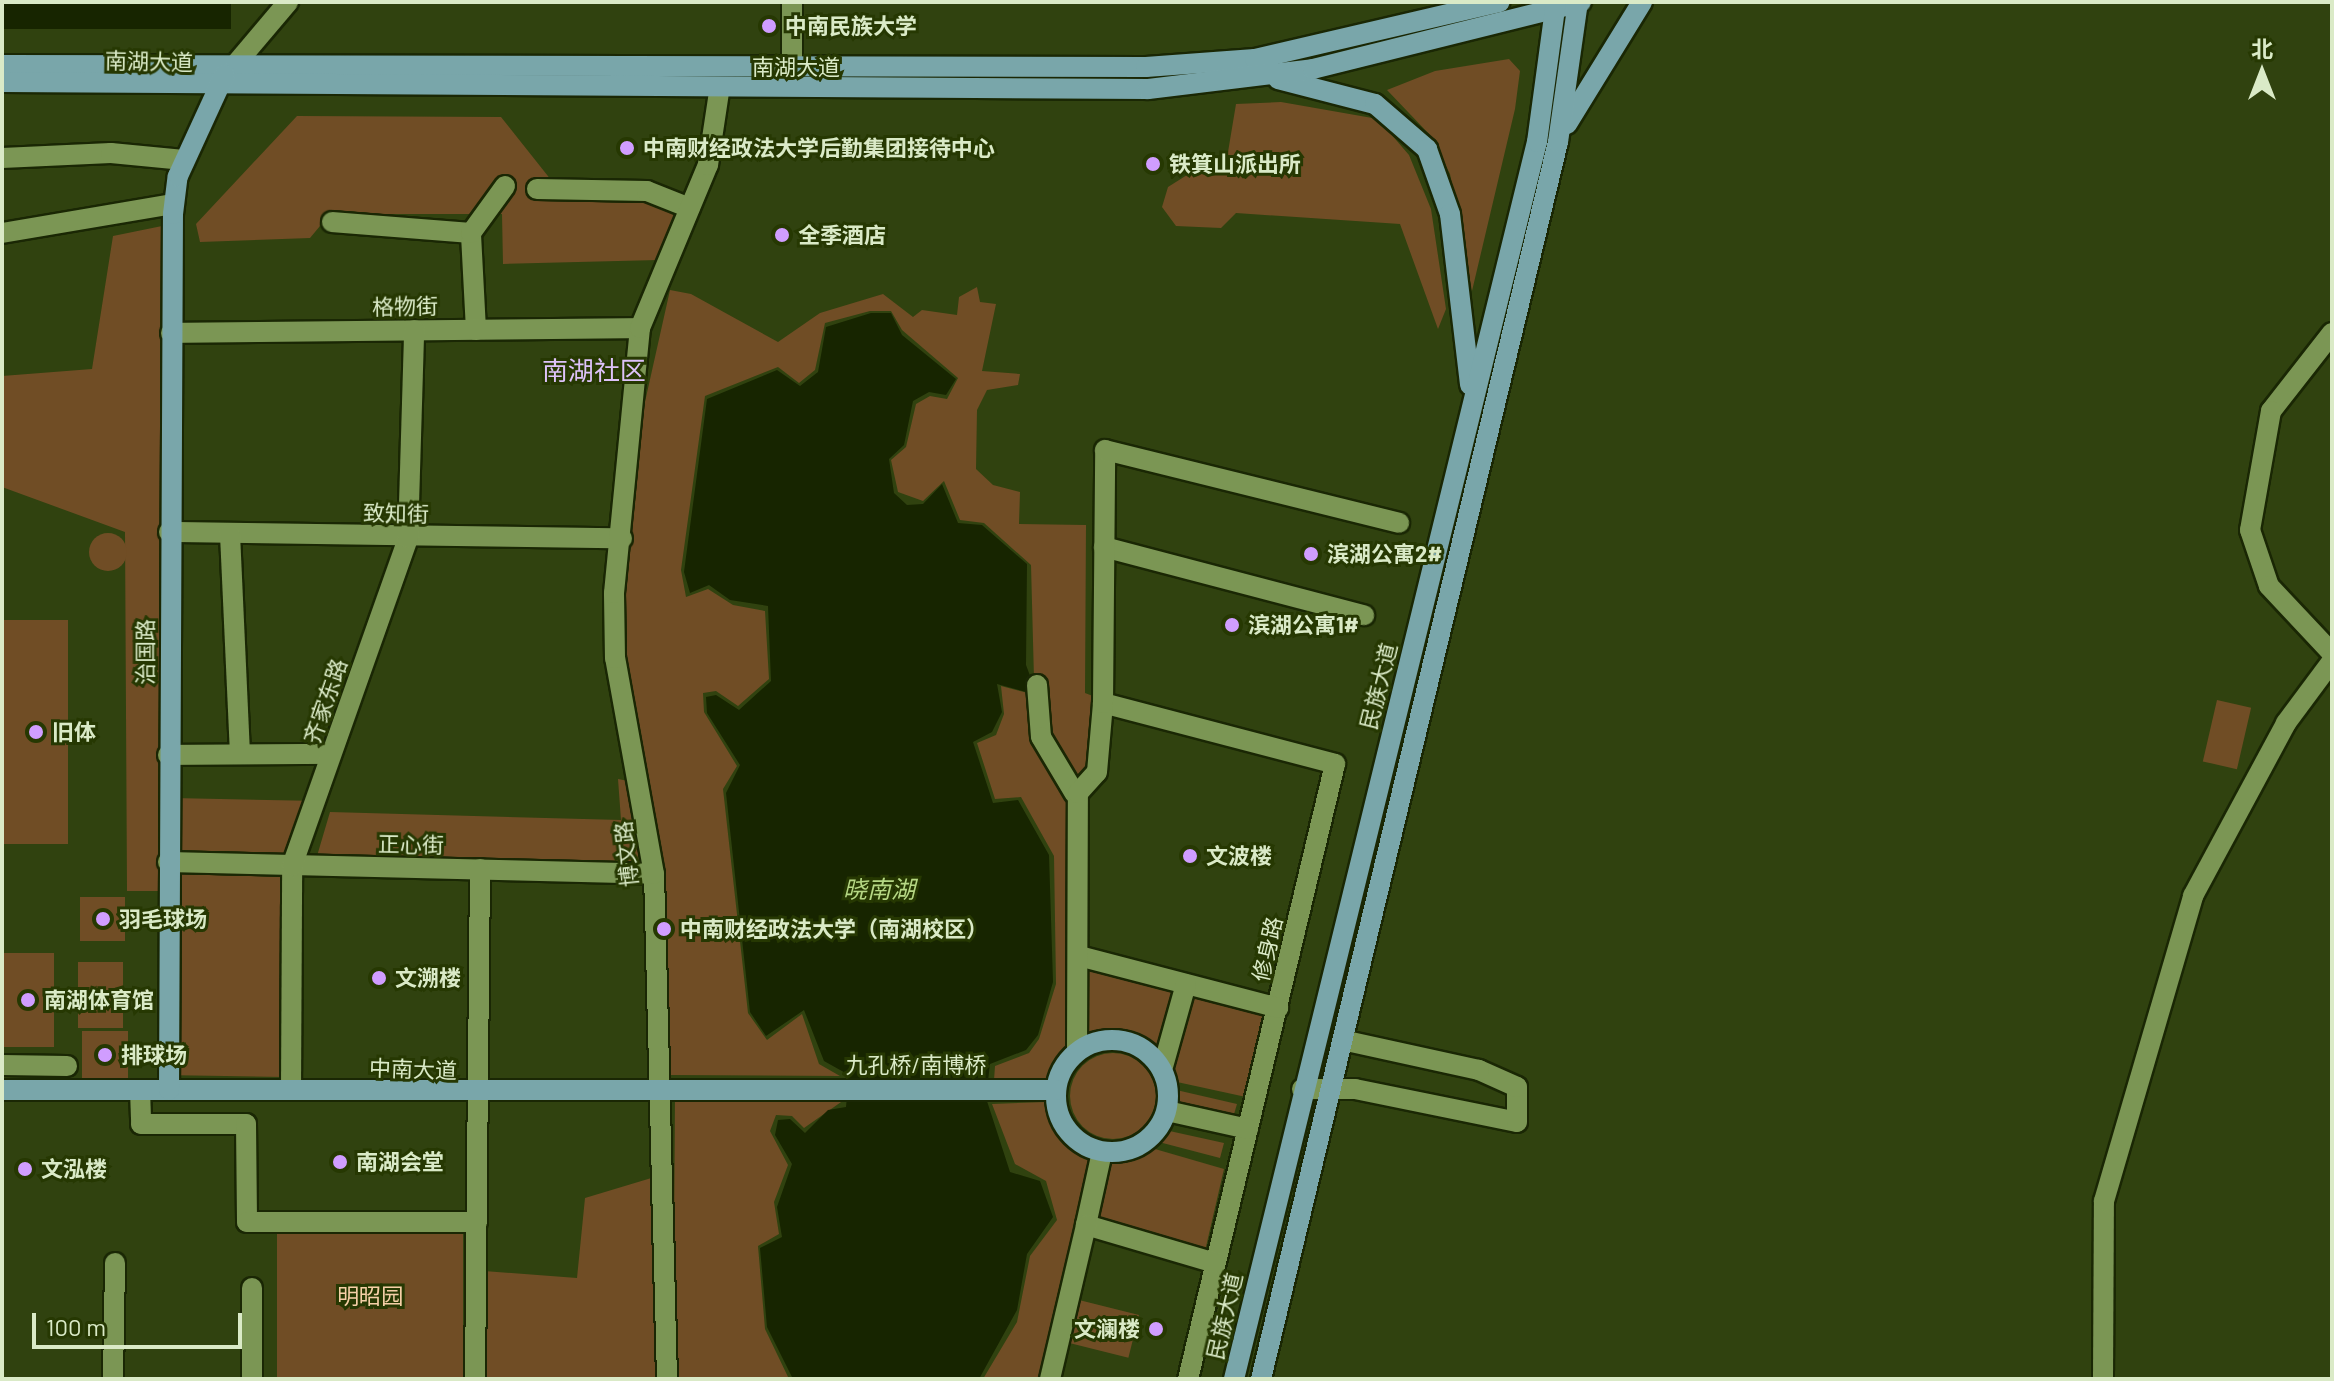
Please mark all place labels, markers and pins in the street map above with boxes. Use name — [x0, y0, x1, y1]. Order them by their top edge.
place label: 中南民族大学 — [785, 13, 917, 39]
marker: 中南民族大学 — [760, 17, 778, 35]
place label: 中南财经政法大学后勤集团接待中心 — [643, 135, 995, 161]
marker: 中南财经政法大学后勤集团接待中心 — [618, 139, 636, 157]
place label: 铁箕山派出所 — [1169, 151, 1301, 177]
marker: 铁箕山派出所 — [1144, 155, 1162, 173]
place label: 全季酒店 — [798, 222, 886, 248]
marker: 全季酒店 — [773, 226, 791, 244]
place label: 滨湖公寓2# — [1327, 541, 1442, 567]
marker: 滨湖公寓2# — [1302, 545, 1320, 563]
place label: 滨湖公寓1# — [1248, 612, 1359, 638]
marker: 滨湖公寓1# — [1223, 616, 1241, 634]
place label: 旧体 — [52, 719, 96, 745]
marker: 旧体 — [27, 723, 45, 741]
place label: 文波楼 — [1206, 843, 1272, 869]
marker: 文波楼 — [1181, 847, 1199, 865]
place label: 羽毛球场 — [119, 906, 207, 932]
marker: 羽毛球场 — [94, 910, 112, 928]
place label: 中南财经政法大学（南湖校区） — [680, 916, 988, 942]
marker: 中南财经政法大学（南湖校区） — [655, 920, 673, 938]
place label: 文溯楼 — [395, 965, 461, 991]
marker: 文溯楼 — [370, 969, 388, 987]
place label: 南湖体育馆 — [44, 987, 154, 1013]
marker: 南湖体育馆 — [19, 991, 37, 1009]
place label: 排球场 — [121, 1042, 187, 1068]
marker: 排球场 — [96, 1046, 114, 1064]
place label: 南湖会堂 — [356, 1149, 444, 1175]
marker: 南湖会堂 — [331, 1153, 349, 1171]
place label: 文泓楼 — [41, 1156, 107, 1182]
marker: 文泓楼 — [16, 1160, 34, 1178]
place label: 文澜楼 — [1074, 1316, 1140, 1342]
marker: 文澜楼 — [1147, 1320, 1165, 1338]

